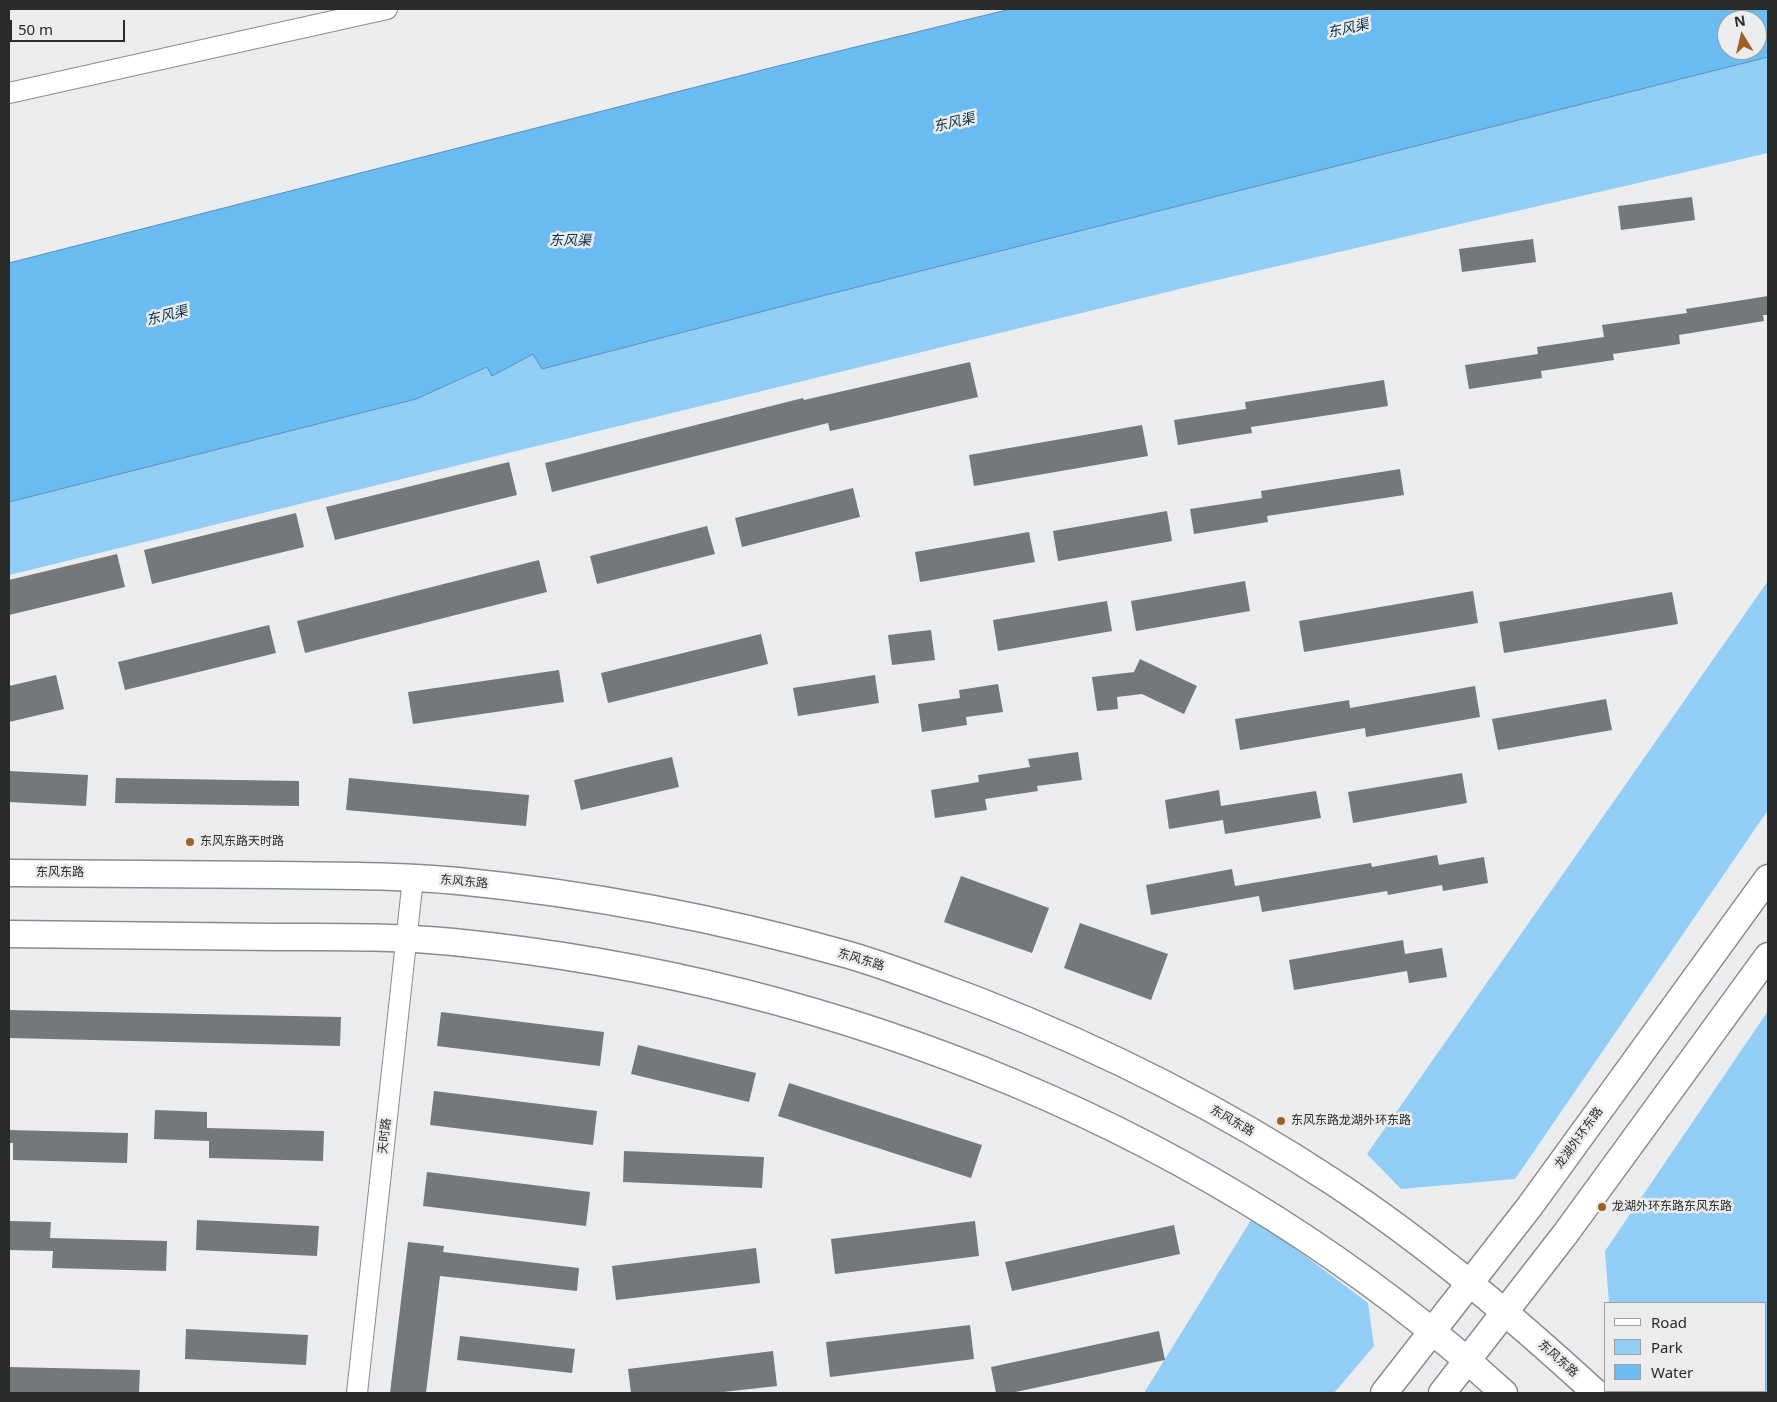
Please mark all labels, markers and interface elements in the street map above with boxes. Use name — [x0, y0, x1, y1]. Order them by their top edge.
scale bar — [12, 10, 128, 42]
north arrow — [1717, 10, 1767, 60]
text: N — [1733, 10, 1747, 31]
water label: 东风渠 — [1326, 16, 1370, 42]
text: 50 m — [18, 19, 53, 39]
water label: 东风渠 — [932, 110, 976, 136]
water label: 东风渠 — [549, 233, 591, 249]
water label: 东风渠 — [145, 303, 189, 329]
place label: 东风东路天时路 — [200, 835, 284, 849]
marker: 东风东路天时路 — [184, 836, 196, 848]
street label: 东风东路 — [36, 866, 84, 880]
street label: 东风东路 — [439, 873, 489, 891]
street label: 东风东路 — [836, 946, 886, 974]
street label: 东风东路 — [1208, 1103, 1256, 1139]
street label: 龙湖外环东路 — [1552, 1105, 1606, 1171]
place label: 东风东路龙湖外环东路 — [1291, 1114, 1411, 1128]
marker: 东风东路龙湖外环东路 — [1275, 1115, 1287, 1127]
street label: 天时路 — [376, 1117, 394, 1155]
place label: 龙湖外环东路东风东路 — [1612, 1200, 1732, 1214]
marker: 龙湖外环东路东风东路 — [1596, 1201, 1608, 1213]
legend — [1604, 1302, 1767, 1392]
text: Road — [1651, 1312, 1687, 1332]
text: Park — [1651, 1337, 1683, 1357]
street label: 东风东路 — [1535, 1338, 1581, 1380]
text: Water — [1651, 1362, 1693, 1382]

